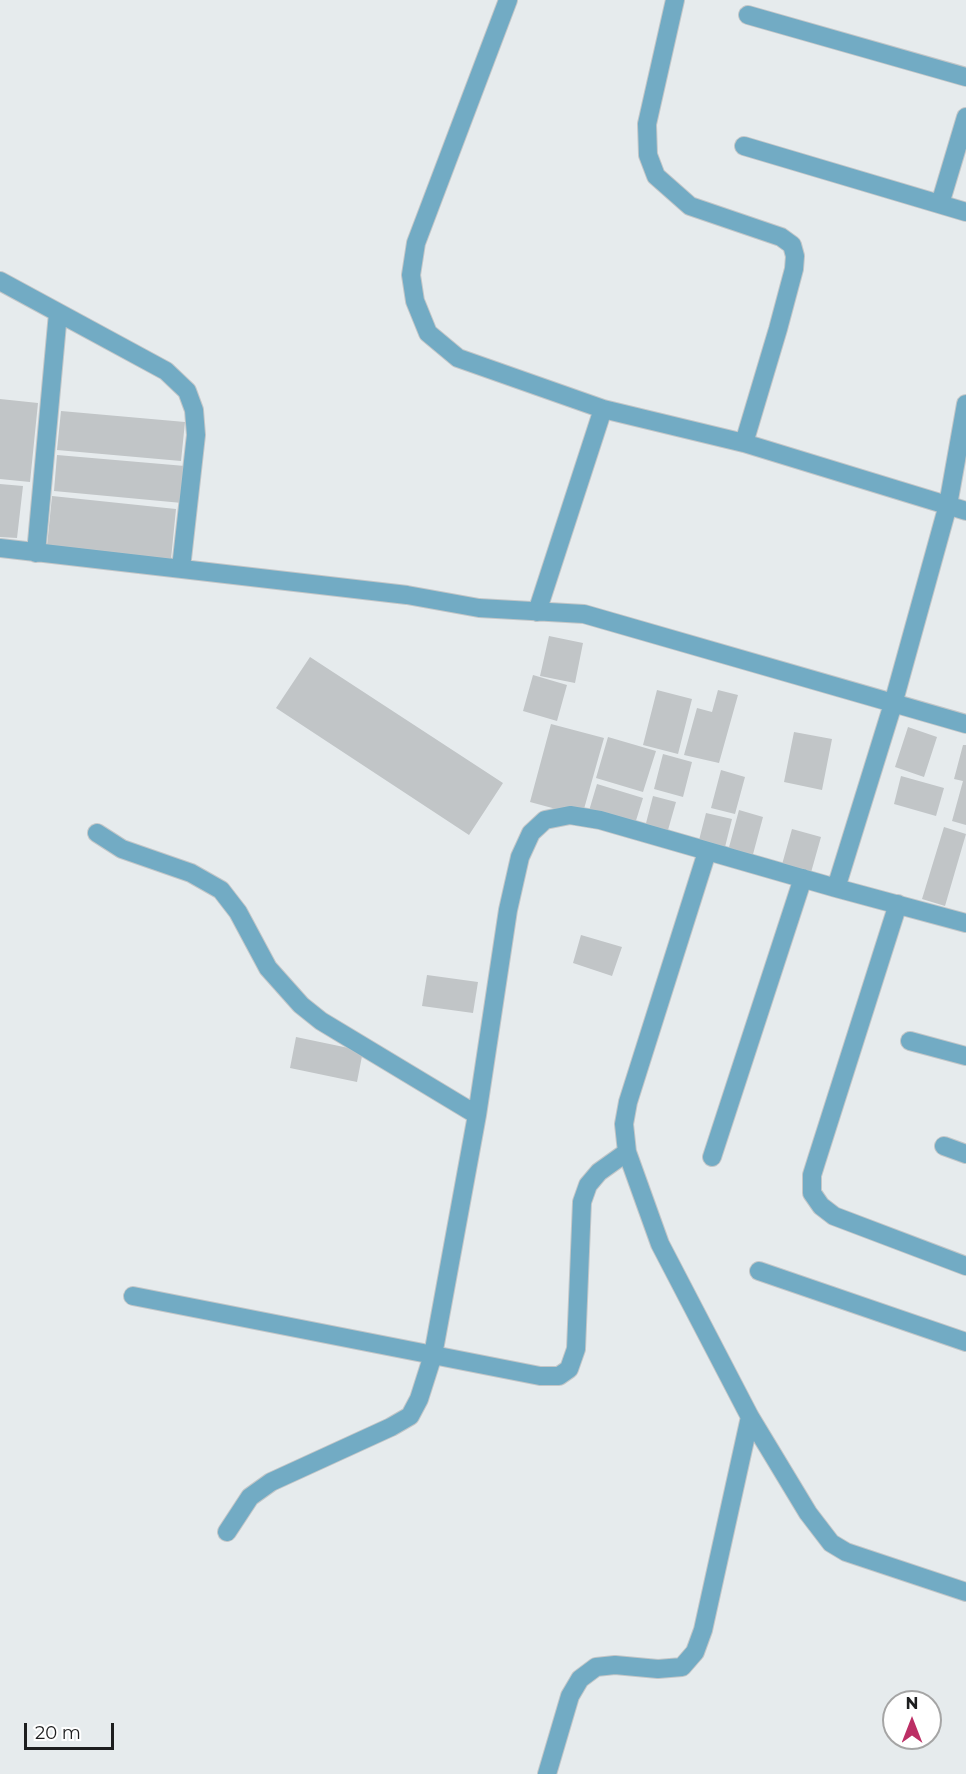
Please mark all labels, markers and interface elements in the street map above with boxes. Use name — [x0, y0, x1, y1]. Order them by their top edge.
north arrow — [882, 1690, 942, 1750]
text: N — [906, 1694, 918, 1713]
scale bar — [27, 1711, 117, 1749]
text: 20 m — [35, 1722, 81, 1744]

